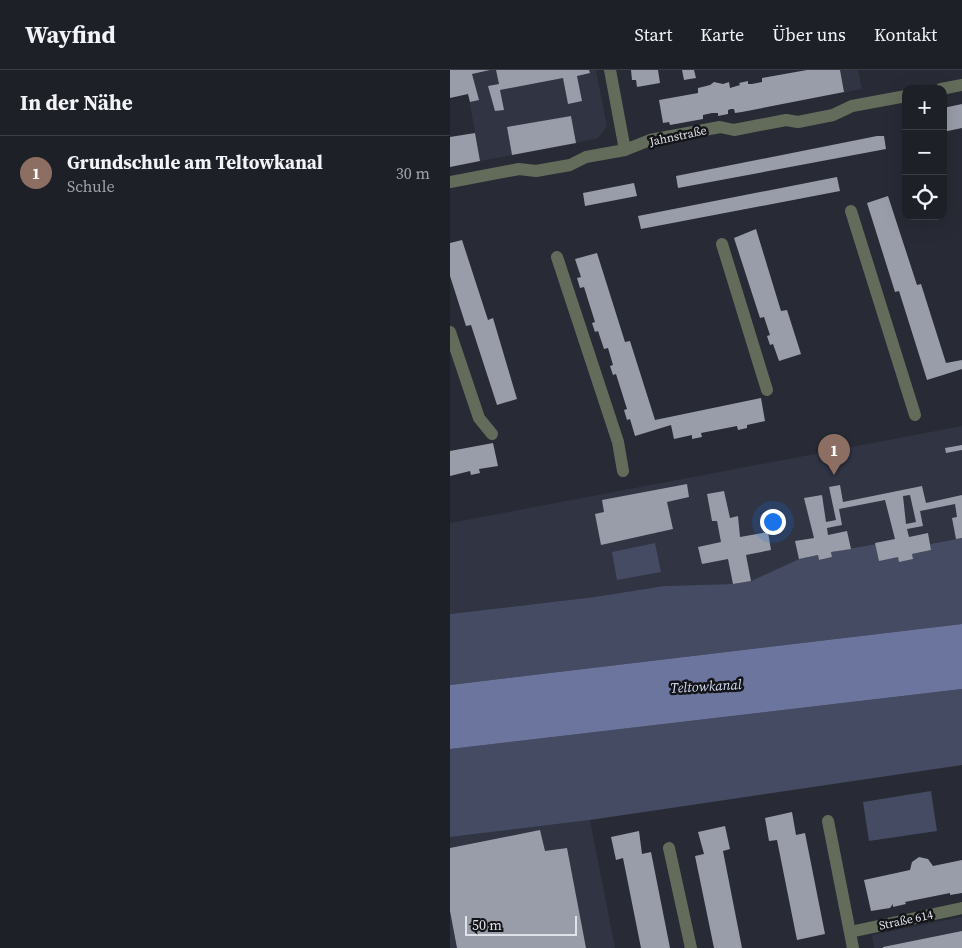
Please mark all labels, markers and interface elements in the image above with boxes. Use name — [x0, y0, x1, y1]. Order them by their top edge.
text: Wayfind — [25, 18, 116, 51]
text: Start — [635, 22, 672, 47]
text: Karte — [700, 22, 744, 47]
text: Über uns — [772, 22, 846, 47]
text: Kontakt — [874, 22, 937, 47]
map controls — [902, 85, 947, 220]
button: + — [902, 85, 947, 130]
text: In der Nähe — [20, 88, 133, 117]
street label: Jahnstraße — [647, 122, 708, 150]
button: − — [902, 130, 947, 175]
text: Grundschule am Teltowkanal — [67, 149, 323, 175]
text: 1 — [32, 162, 40, 184]
text: 30 m — [396, 162, 430, 184]
text: Schule — [67, 175, 115, 197]
button: locate — [902, 175, 947, 220]
pin: 1 — [818, 434, 850, 475]
your location — [760, 509, 786, 535]
water label: Teltowkanal — [670, 674, 742, 698]
street label: Straße 614 — [877, 906, 935, 934]
scale bar — [465, 913, 578, 936]
text: 50 m — [472, 915, 502, 935]

